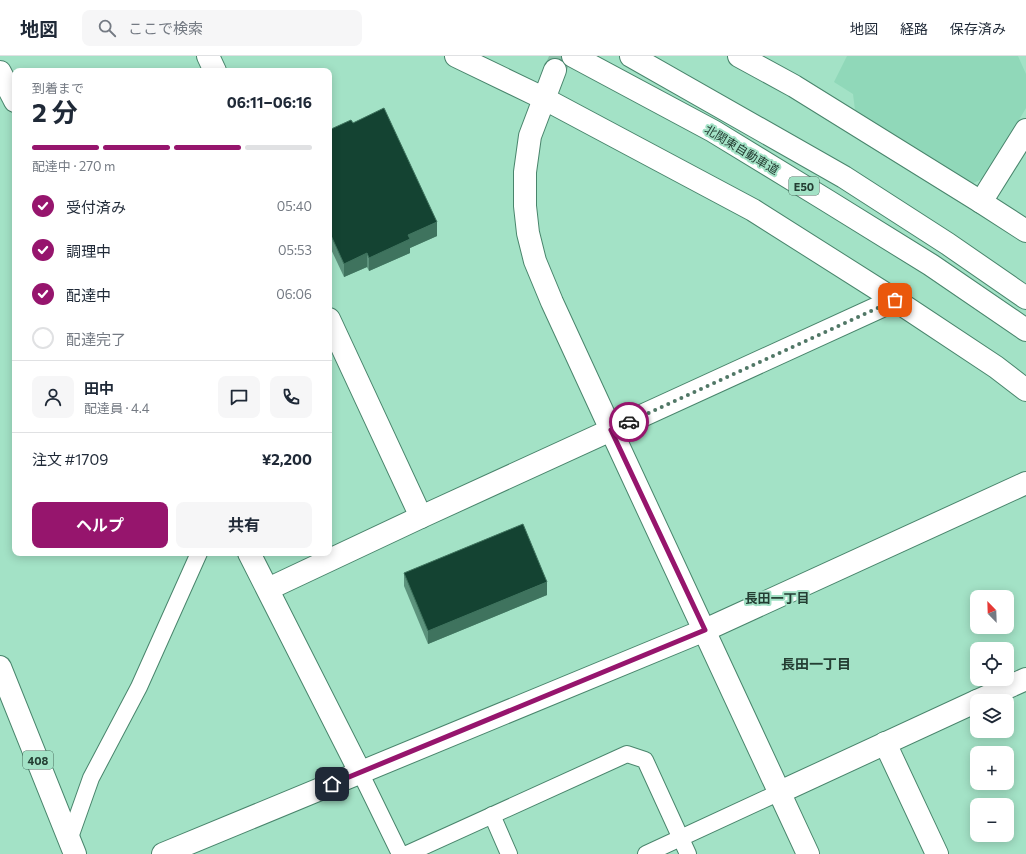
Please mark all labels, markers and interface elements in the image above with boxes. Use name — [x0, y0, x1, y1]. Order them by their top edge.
search box — [82, 10, 362, 46]
text: 地図 — [20, 17, 58, 40]
icon: search — [96, 17, 118, 39]
text: ここで検索 — [128, 19, 203, 37]
text: 地図 — [850, 20, 878, 37]
text: 経路 — [900, 20, 928, 37]
text: 保存済み — [950, 20, 1006, 37]
text: 到着まで — [32, 80, 84, 96]
text: 06:11–06:16 — [227, 93, 312, 111]
text: 2 分 — [32, 96, 78, 127]
street label: 北関東自動車道 — [702, 121, 782, 177]
text: 配達中 · 270 m — [32, 158, 115, 174]
road number: E50 — [789, 177, 819, 195]
icon: check — [32, 195, 54, 217]
text: 受付済み — [66, 198, 126, 216]
text: 05:40 — [277, 198, 312, 214]
icon: check — [32, 239, 54, 261]
text: 調理中 — [66, 242, 111, 260]
text: 05:53 — [278, 242, 312, 258]
icon: check — [32, 283, 54, 305]
pin — [878, 283, 912, 317]
text: 配達中 — [66, 286, 111, 304]
text: 06:06 — [276, 286, 312, 302]
icon: bag — [884, 289, 906, 311]
text: 配達完了 — [66, 330, 126, 348]
button: person — [32, 376, 74, 418]
button: chat — [218, 376, 260, 418]
button: phone — [270, 376, 312, 418]
text: 田中 — [84, 379, 114, 397]
text: 配達員 · 4.4 — [84, 400, 149, 416]
courier — [609, 402, 649, 442]
icon: car — [618, 411, 640, 433]
text: 注文 #1709 — [32, 450, 108, 468]
text: ¥2,200 — [262, 450, 312, 468]
button: ヘルプ — [32, 502, 168, 548]
button: 共有 — [176, 502, 312, 548]
district label: 長田一丁目 — [744, 590, 810, 606]
north arrow — [970, 590, 1014, 634]
map controls — [970, 590, 1014, 842]
button: locate — [970, 642, 1014, 686]
district label: 長田一丁目 — [781, 655, 851, 672]
button: layers — [970, 694, 1014, 738]
button: + — [970, 746, 1014, 790]
road number: 408 — [23, 751, 53, 769]
pin — [315, 767, 349, 801]
icon: home — [321, 773, 343, 795]
button: − — [970, 798, 1014, 842]

